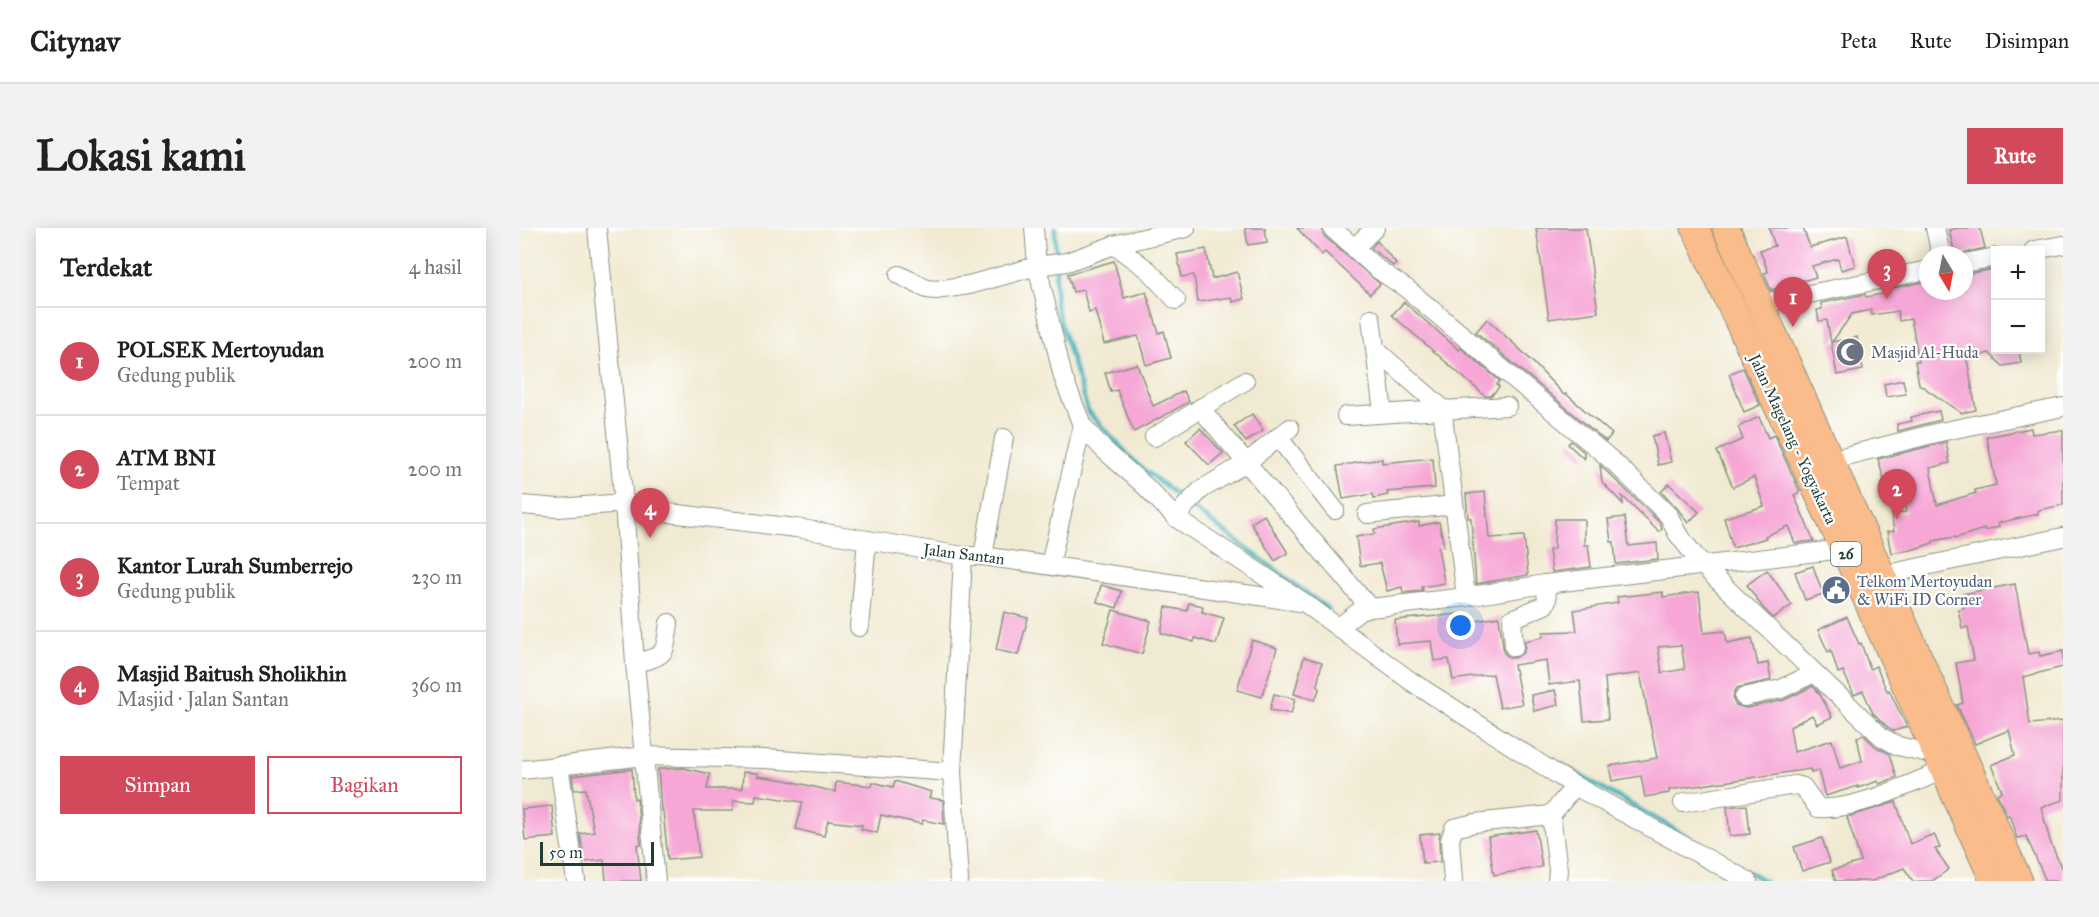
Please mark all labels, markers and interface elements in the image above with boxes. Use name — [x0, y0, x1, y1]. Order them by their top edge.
text: Citynav — [30, 24, 120, 59]
text: Peta — [1840, 28, 1877, 54]
text: Rute — [1910, 28, 1952, 54]
text: Disimpan — [1985, 28, 2069, 54]
button: Rute — [1967, 128, 2063, 184]
text: Lokasi kami — [36, 130, 246, 182]
north arrow — [1919, 246, 1973, 300]
map controls — [1991, 246, 2045, 354]
button: + — [1991, 246, 2045, 300]
pin: 3 — [1868, 250, 1906, 299]
text: Terdekat — [60, 251, 152, 283]
text: 4 hasil — [409, 255, 462, 279]
pin: 1 — [1774, 278, 1812, 327]
button: − — [1991, 300, 2045, 354]
text: POLSEK Mertoyudan — [117, 336, 324, 363]
mosque icon: Masjid Al-Huda — [1834, 336, 1866, 368]
place label: Masjid Al-Huda — [1871, 343, 1979, 362]
text: 1 — [76, 349, 83, 373]
text: 200 m — [408, 349, 462, 373]
street label: Jalan Magelang - Yogyakarta — [1743, 349, 1841, 528]
text: Gedung publik — [117, 363, 236, 387]
text: ATM BNI — [117, 444, 216, 471]
text: 2 — [75, 457, 84, 481]
text: 200 m — [408, 457, 462, 481]
pin: 2 — [1878, 470, 1916, 519]
text: Tempat — [117, 471, 180, 495]
pin: 4 — [630, 488, 670, 538]
street label: Jalan Santan — [920, 539, 1006, 569]
road number: 26 — [1831, 542, 1861, 566]
text: Kantor Lurah Sumberrejo — [117, 552, 353, 579]
text: 3 — [76, 565, 84, 589]
text: 230 m — [411, 565, 462, 589]
place label: Telkom Mertoyudan & WiFi ID Corner — [1857, 572, 1992, 609]
public building icon: Telkom Mertoyudan & WiFi ID Corner — [1820, 574, 1852, 606]
text: Gedung publik — [117, 579, 236, 603]
your location — [1446, 611, 1475, 640]
text: Masjid Baitush Sholikhin — [117, 660, 347, 687]
text: 4 — [74, 673, 85, 697]
text: 360 m — [411, 673, 462, 697]
text: Masjid · Jalan Santan — [117, 687, 289, 711]
button: Simpan — [60, 756, 255, 814]
button: Bagikan — [267, 756, 462, 814]
scale bar — [540, 839, 654, 866]
text: 50 m — [549, 843, 583, 862]

